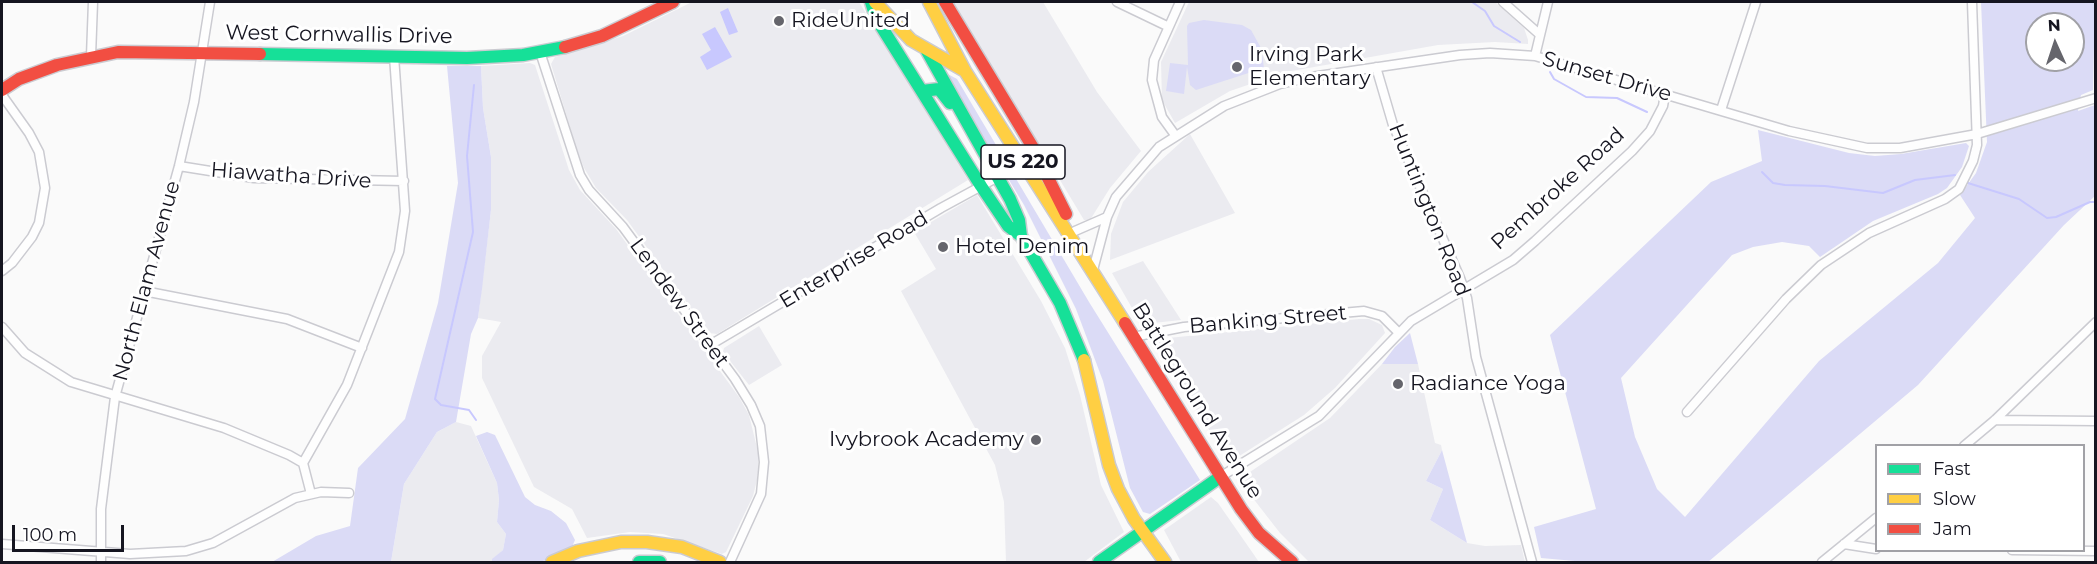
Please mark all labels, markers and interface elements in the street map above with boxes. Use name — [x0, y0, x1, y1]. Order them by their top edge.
place label: RideUnited — [791, 8, 910, 34]
north arrow — [2025, 12, 2085, 72]
marker: RideUnited — [772, 14, 786, 28]
text: N — [2047, 16, 2061, 35]
street label: West Cornwallis Drive — [225, 20, 453, 50]
place label: Irving Park Elementary — [1249, 42, 1371, 92]
street label: Sunset Drive — [1540, 47, 1674, 107]
marker: Irving Park Elementary — [1230, 60, 1244, 74]
street label: Huntington Road — [1383, 120, 1475, 300]
street label: Pembroke Road — [1486, 123, 1630, 255]
road number: US 220 — [981, 145, 1065, 179]
street label: Hiawatha Drive — [210, 158, 372, 194]
street label: North Elam Avenue — [108, 178, 186, 384]
street label: Enterprise Road — [775, 206, 933, 314]
street label: Lendew Street — [624, 234, 734, 372]
place label: Hotel Denim — [955, 234, 1089, 260]
marker: Hotel Denim — [936, 240, 950, 254]
street label: Battleground Avenue — [1126, 298, 1268, 504]
street label: Banking Street — [1188, 301, 1348, 339]
place label: Radiance Yoga — [1410, 371, 1566, 397]
marker: Radiance Yoga — [1391, 377, 1405, 391]
place label: Ivybrook Academy — [829, 427, 1024, 453]
marker: Ivybrook Academy — [1029, 433, 1043, 447]
legend — [1875, 444, 2085, 552]
text: Fast — [1933, 458, 1971, 480]
text: Slow — [1933, 488, 1976, 510]
scale bar — [15, 513, 128, 551]
text: Jam — [1933, 518, 1972, 540]
text: 100 m — [23, 524, 77, 546]

